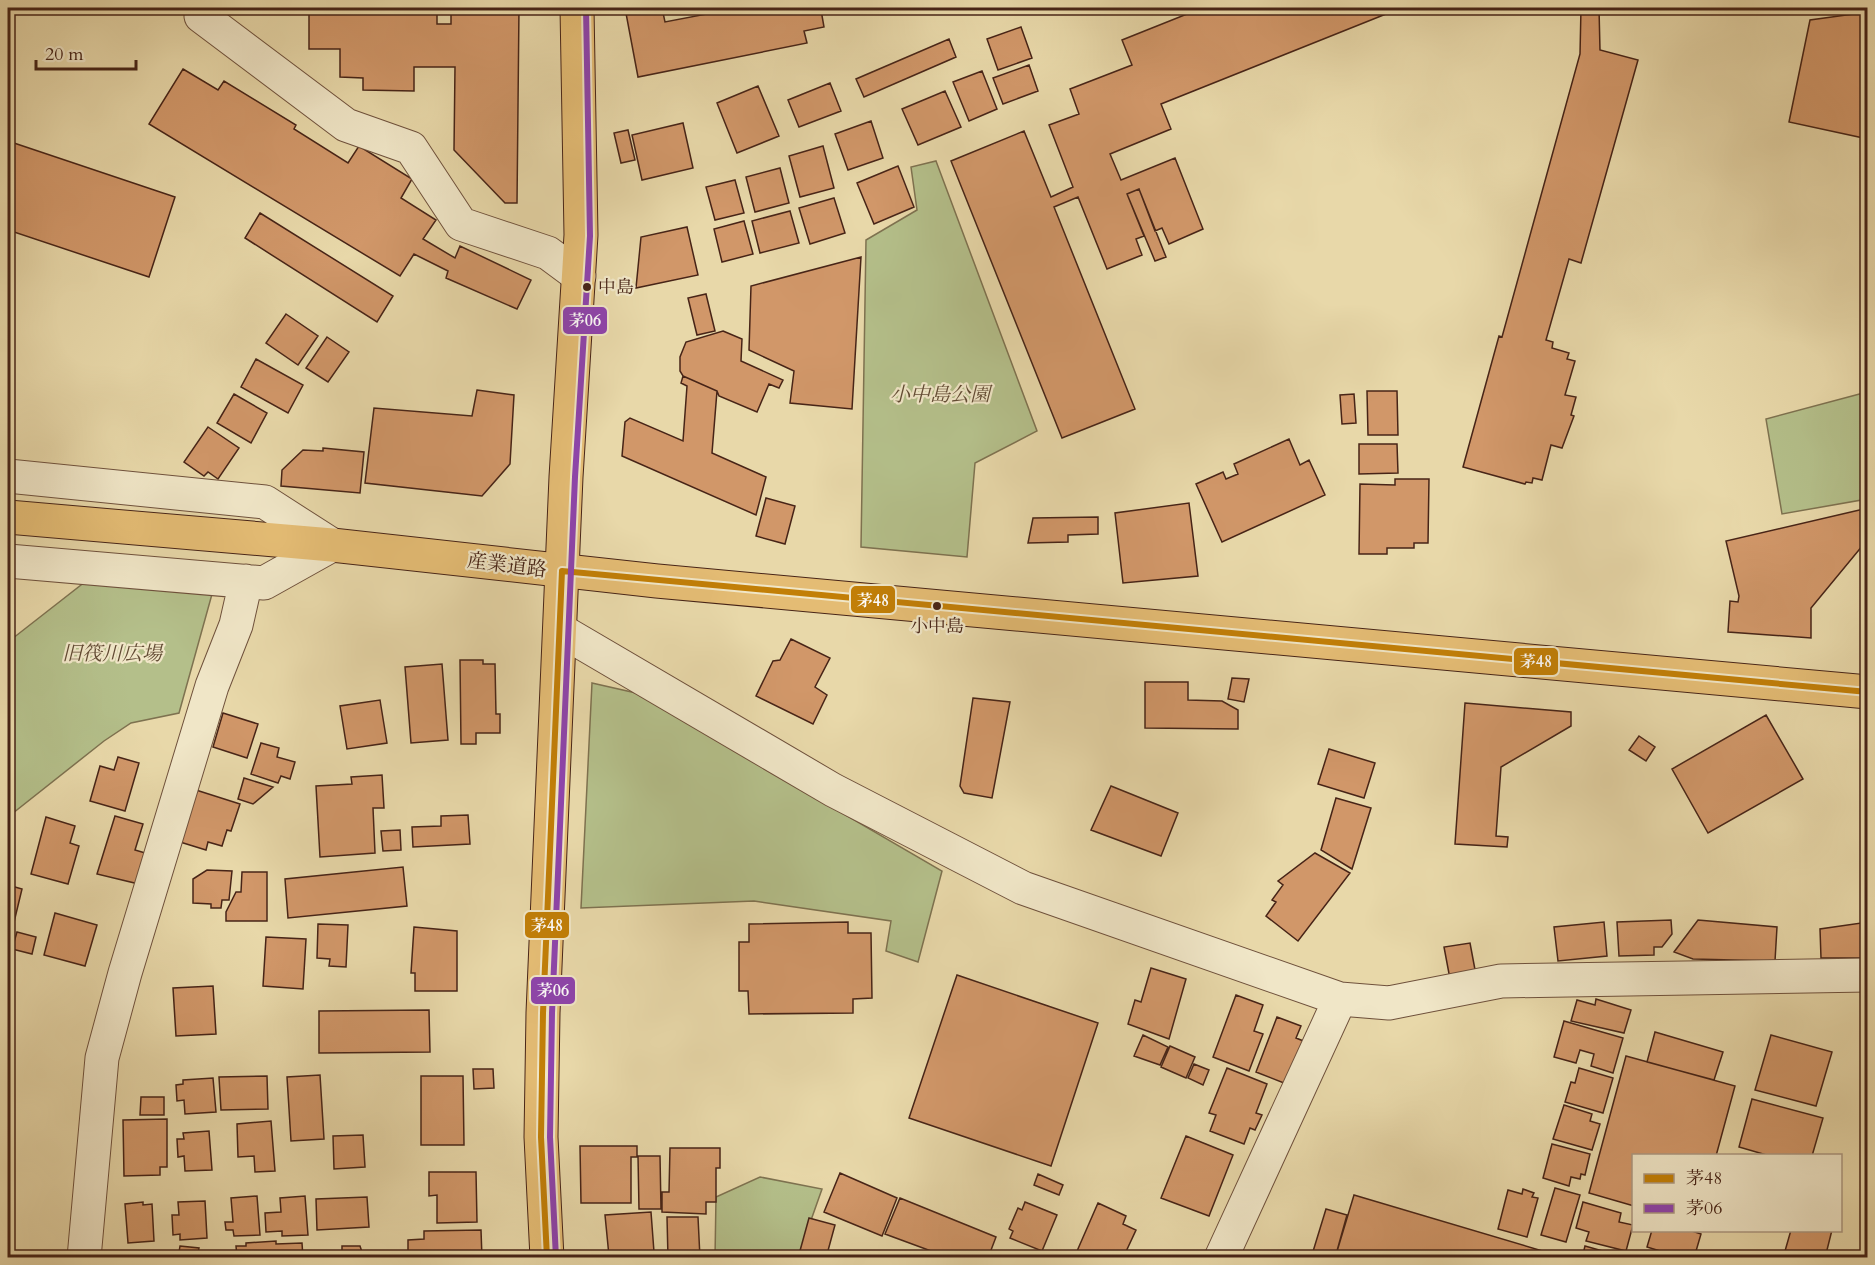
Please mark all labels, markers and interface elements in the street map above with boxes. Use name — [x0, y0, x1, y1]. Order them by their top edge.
scale bar — [36, 33, 136, 71]
text: 20 m — [45, 42, 84, 67]
place label: 中島 — [598, 275, 634, 300]
marker: 中島 — [581, 281, 593, 293]
line badge: 茅06 — [562, 306, 608, 335]
text: 茅06 — [569, 310, 601, 332]
park label: 小中島公園 — [890, 381, 993, 408]
street label: 産業道路 — [466, 547, 548, 583]
line badge: 茅48 — [850, 585, 896, 614]
text: 茅48 — [857, 590, 889, 612]
marker: 小中島 — [931, 600, 943, 612]
place label: 小中島 — [910, 614, 964, 639]
park label: 旧筏川広場 — [62, 640, 164, 667]
line badge: 茅48 — [1513, 647, 1559, 676]
text: 茅48 — [1520, 651, 1552, 673]
line badge: 茅48 — [524, 911, 570, 939]
text: 茅48 — [531, 915, 563, 937]
line badge: 茅06 — [530, 976, 576, 1005]
text: 茅06 — [537, 980, 569, 1002]
legend — [1632, 1154, 1842, 1232]
text: 茅48 — [1686, 1166, 1722, 1191]
text: 茅06 — [1686, 1196, 1722, 1221]

